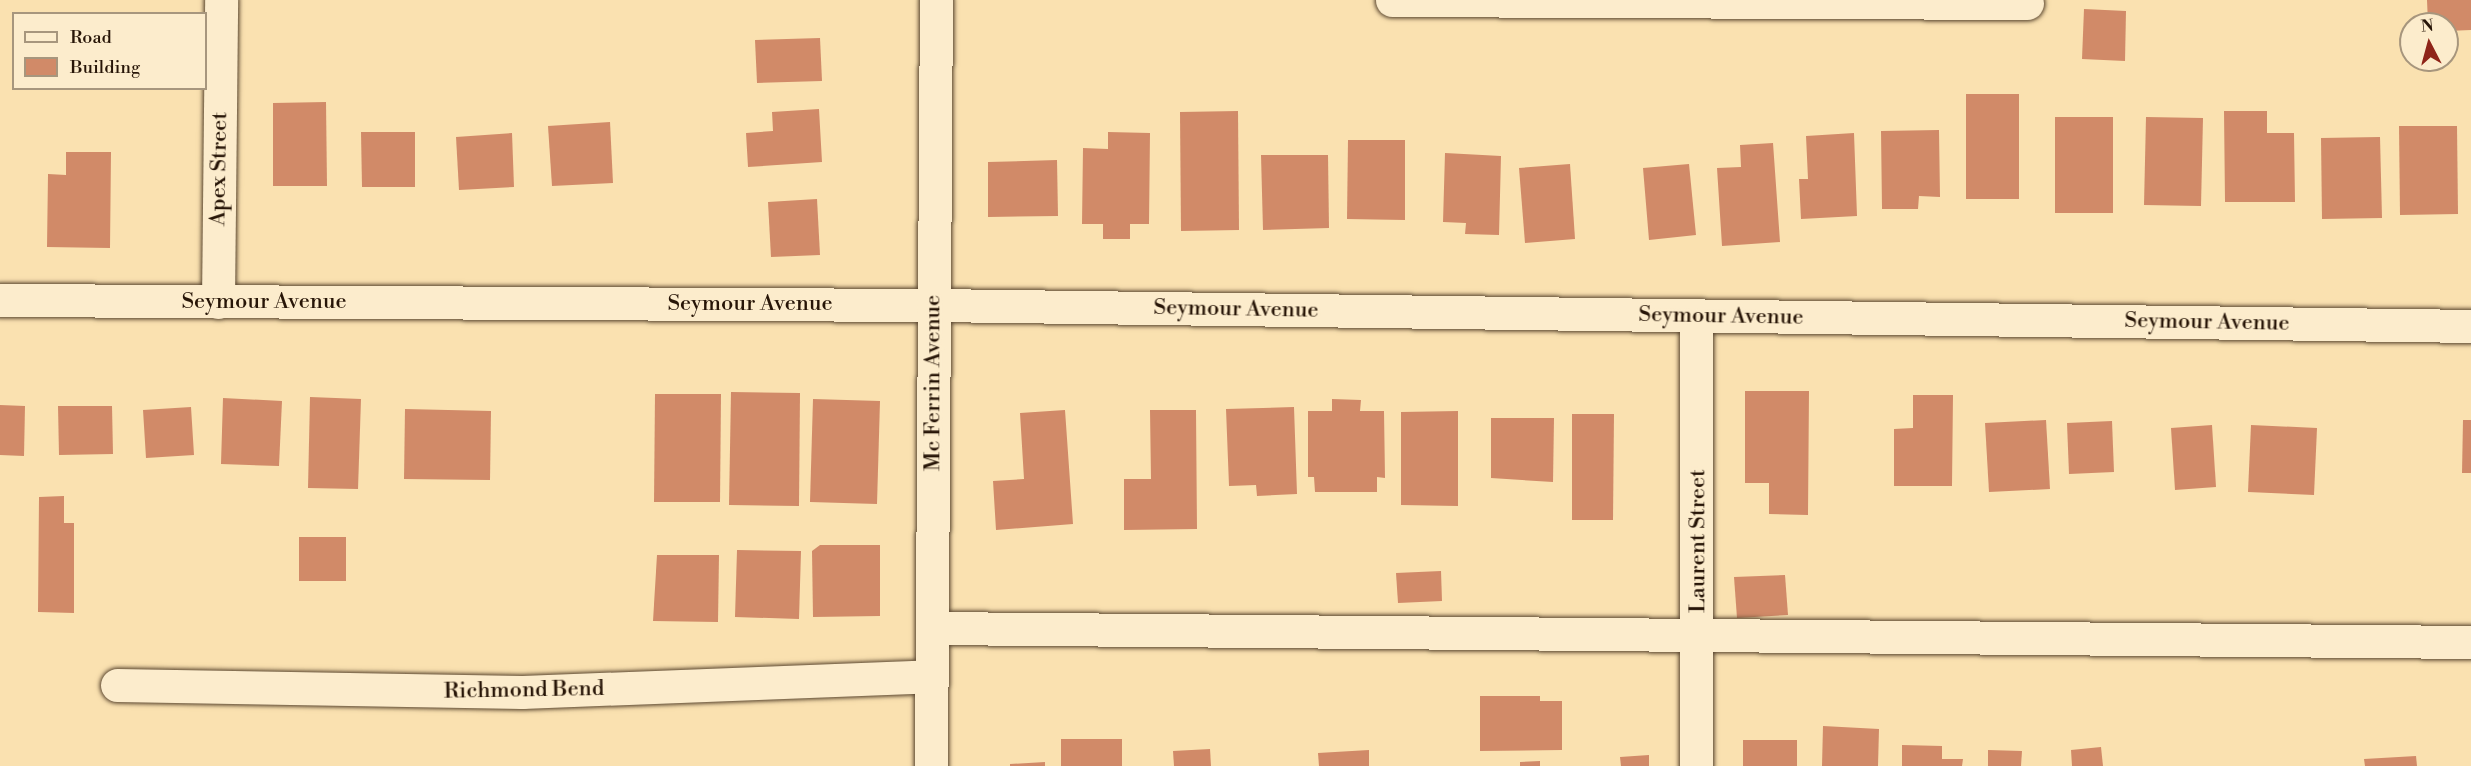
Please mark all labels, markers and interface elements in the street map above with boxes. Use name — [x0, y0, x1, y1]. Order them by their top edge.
legend — [12, 12, 207, 90]
north arrow — [2399, 12, 2459, 72]
text: N — [2420, 15, 2435, 37]
text: Road — [70, 26, 112, 49]
text: Building — [70, 56, 140, 79]
street label: Apex Street — [205, 112, 233, 226]
street label: Seymour Avenue — [181, 289, 347, 315]
street label: Seymour Avenue — [667, 291, 833, 317]
street label: Seymour Avenue — [1153, 294, 1319, 324]
street label: Mc Ferrin Avenue — [920, 295, 946, 471]
street label: Seymour Avenue — [1638, 301, 1804, 331]
street label: Seymour Avenue — [2124, 307, 2290, 337]
street label: Laurent Street — [1685, 469, 1711, 613]
street label: Richmond Bend — [444, 675, 604, 705]

